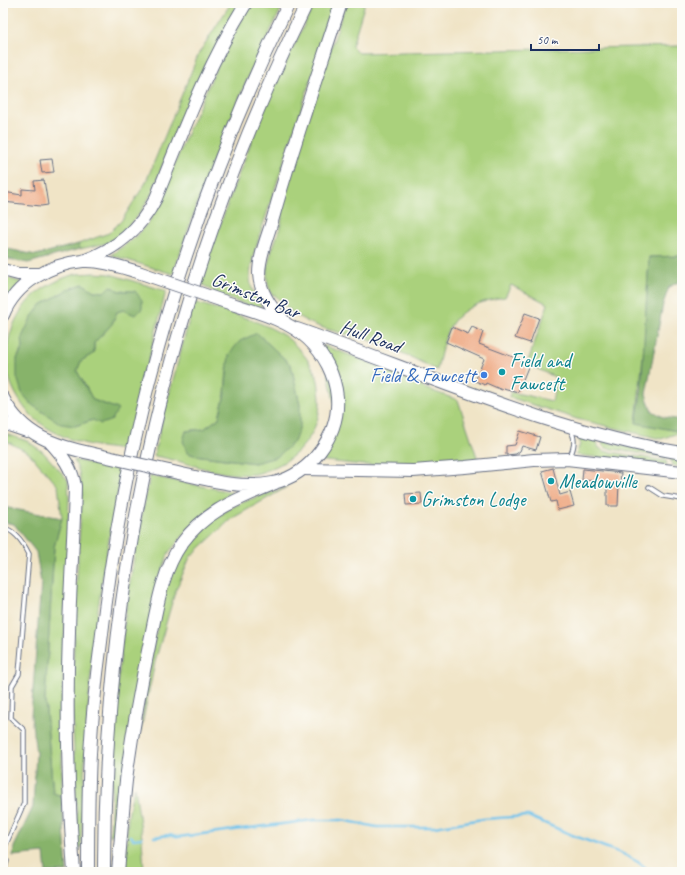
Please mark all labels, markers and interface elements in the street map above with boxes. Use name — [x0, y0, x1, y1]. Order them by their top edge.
scale bar — [531, 26, 599, 52]
text: 50 m — [537, 32, 559, 48]
street label: Grimston Bar — [208, 266, 305, 325]
street label: Hull Road — [337, 314, 408, 360]
place label: Field and Fawcett — [510, 348, 574, 396]
place label: Field & Fawcett — [370, 363, 478, 388]
marker: Field and Fawcett — [497, 367, 507, 377]
marker: Field & Fawcett — [479, 370, 489, 380]
place label: Meadowville — [559, 469, 638, 494]
marker: Meadowville — [546, 476, 556, 486]
place label: Grimston Lodge — [421, 487, 527, 512]
marker: Grimston Lodge — [408, 494, 418, 504]

